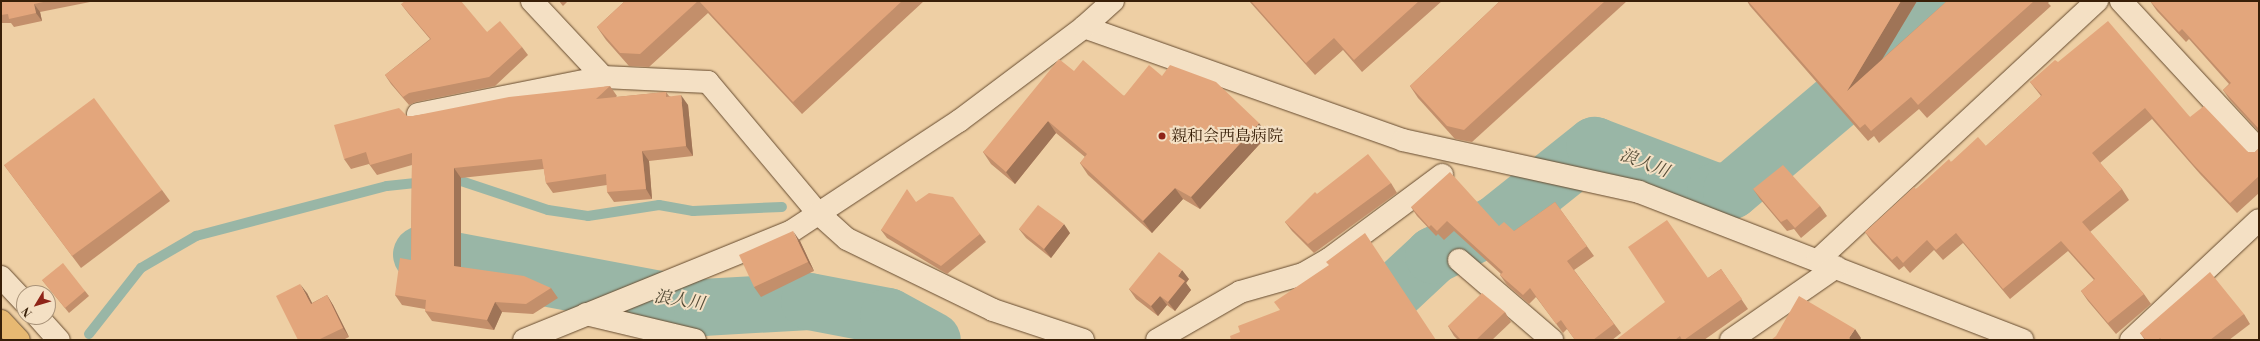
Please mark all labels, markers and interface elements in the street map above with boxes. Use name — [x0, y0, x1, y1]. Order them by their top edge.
place label: 親和会西島病院 — [1171, 126, 1283, 146]
marker: 親和会西島病院 — [1156, 130, 1168, 142]
water label: 浪人川 — [1617, 145, 1671, 183]
north arrow — [16, 285, 56, 325]
water label: 浪人川 — [652, 287, 706, 315]
text: N — [19, 304, 36, 320]

